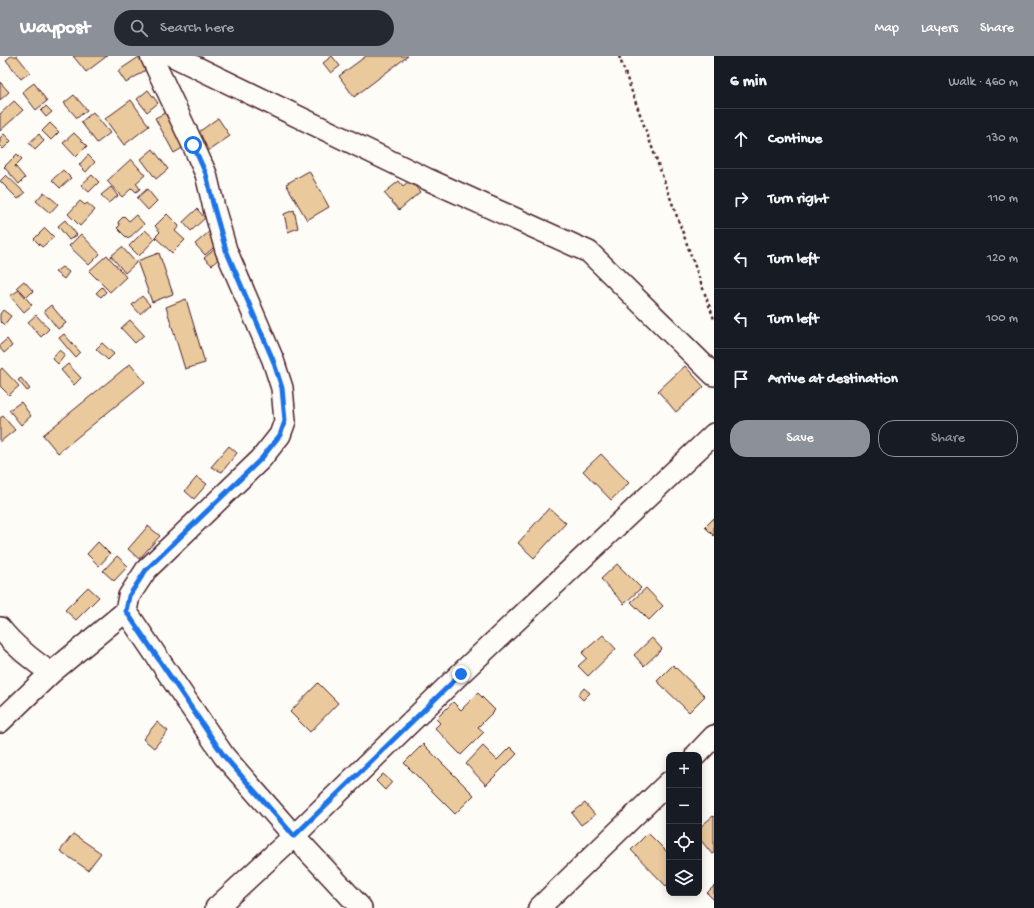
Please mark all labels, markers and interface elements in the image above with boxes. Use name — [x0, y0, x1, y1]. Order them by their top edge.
search box — [114, 10, 394, 46]
text: Waypost — [20, 17, 90, 40]
icon: search — [128, 17, 150, 39]
text: Search here — [160, 19, 234, 37]
text: Map — [875, 20, 899, 37]
text: Layers — [921, 20, 958, 37]
text: Share — [980, 20, 1014, 37]
text: 6 min — [730, 72, 766, 92]
text: Walk · 460 m — [948, 75, 1018, 90]
icon: ahead — [730, 128, 752, 150]
text: Continue — [768, 130, 822, 148]
text: 130 m — [986, 131, 1018, 146]
route start — [184, 136, 202, 154]
icon: right — [730, 188, 752, 210]
text: Turn right — [768, 190, 828, 208]
text: 110 m — [988, 191, 1018, 206]
icon: left — [730, 248, 752, 270]
text: Turn left — [768, 250, 819, 268]
text: 120 m — [987, 251, 1018, 266]
icon: left — [730, 308, 752, 330]
text: Turn left — [768, 310, 819, 328]
text: 100 m — [986, 311, 1018, 326]
icon: arrive — [730, 368, 752, 390]
text: Arrive at destination — [768, 370, 898, 388]
button: Save — [730, 420, 870, 457]
button: Share — [878, 420, 1018, 457]
route end — [452, 665, 470, 683]
map controls — [666, 752, 702, 896]
button: + — [666, 752, 702, 788]
button: − — [666, 788, 702, 824]
button: locate — [666, 824, 702, 860]
button: layers — [666, 860, 702, 896]

